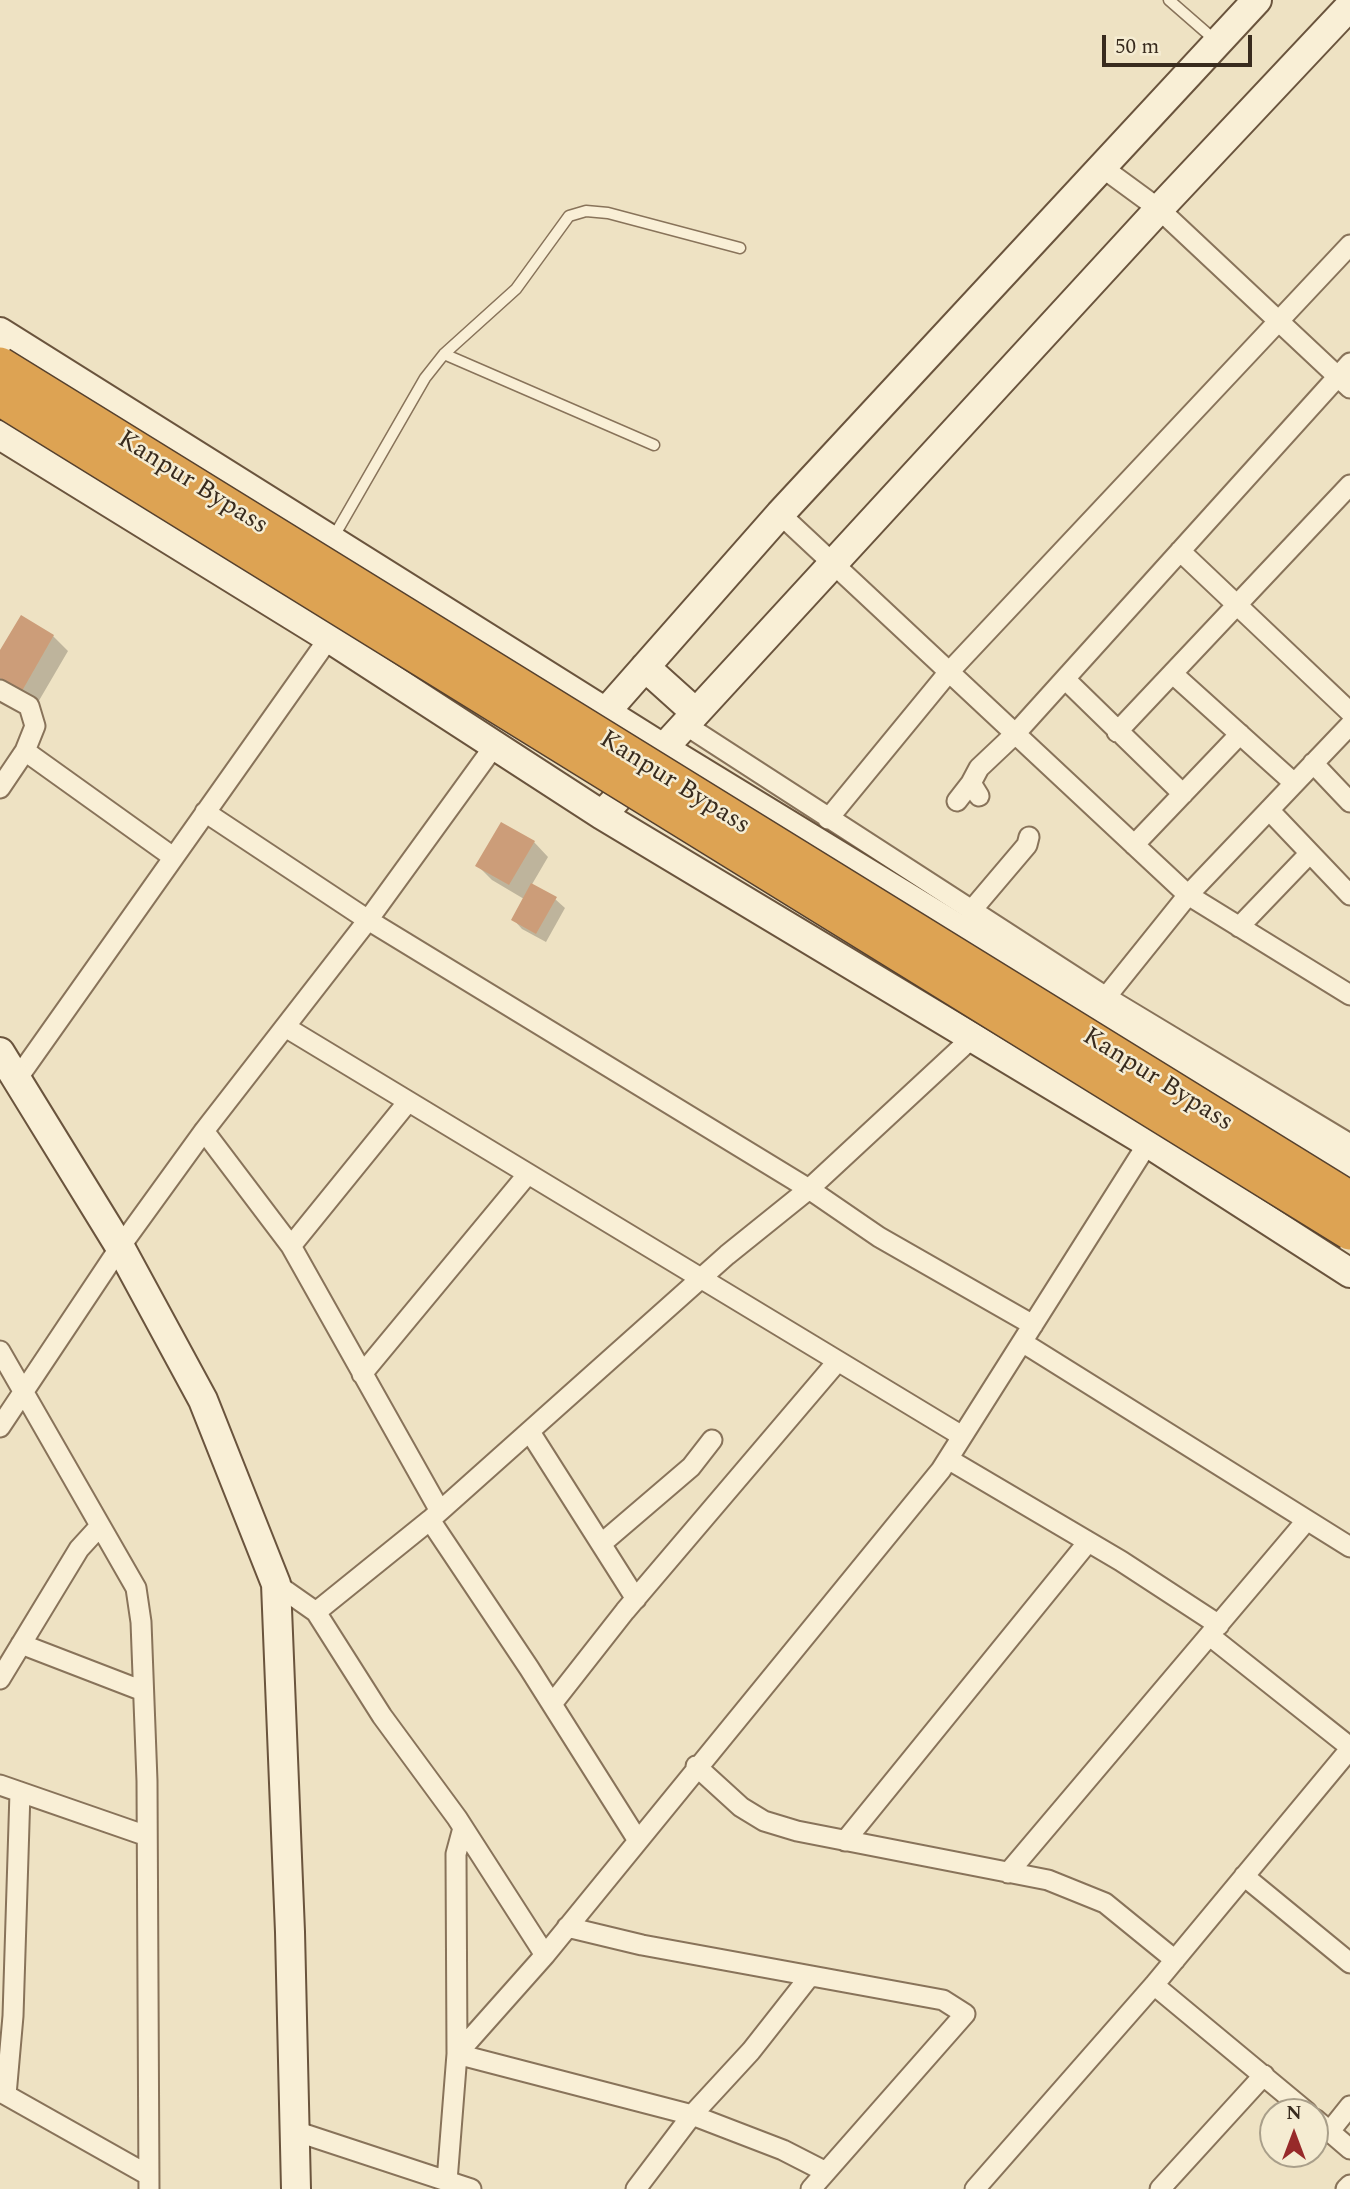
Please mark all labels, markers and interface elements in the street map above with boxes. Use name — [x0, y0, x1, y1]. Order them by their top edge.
scale bar — [1105, 21, 1256, 65]
text: 50 m — [1115, 31, 1159, 63]
street label: Kanpur Bypass — [111, 425, 273, 543]
street label: Kanpur Bypass — [593, 725, 755, 843]
street label: Kanpur Bypass — [1076, 1022, 1238, 1140]
north arrow — [1259, 2098, 1329, 2168]
text: N — [1286, 2099, 1302, 2128]

